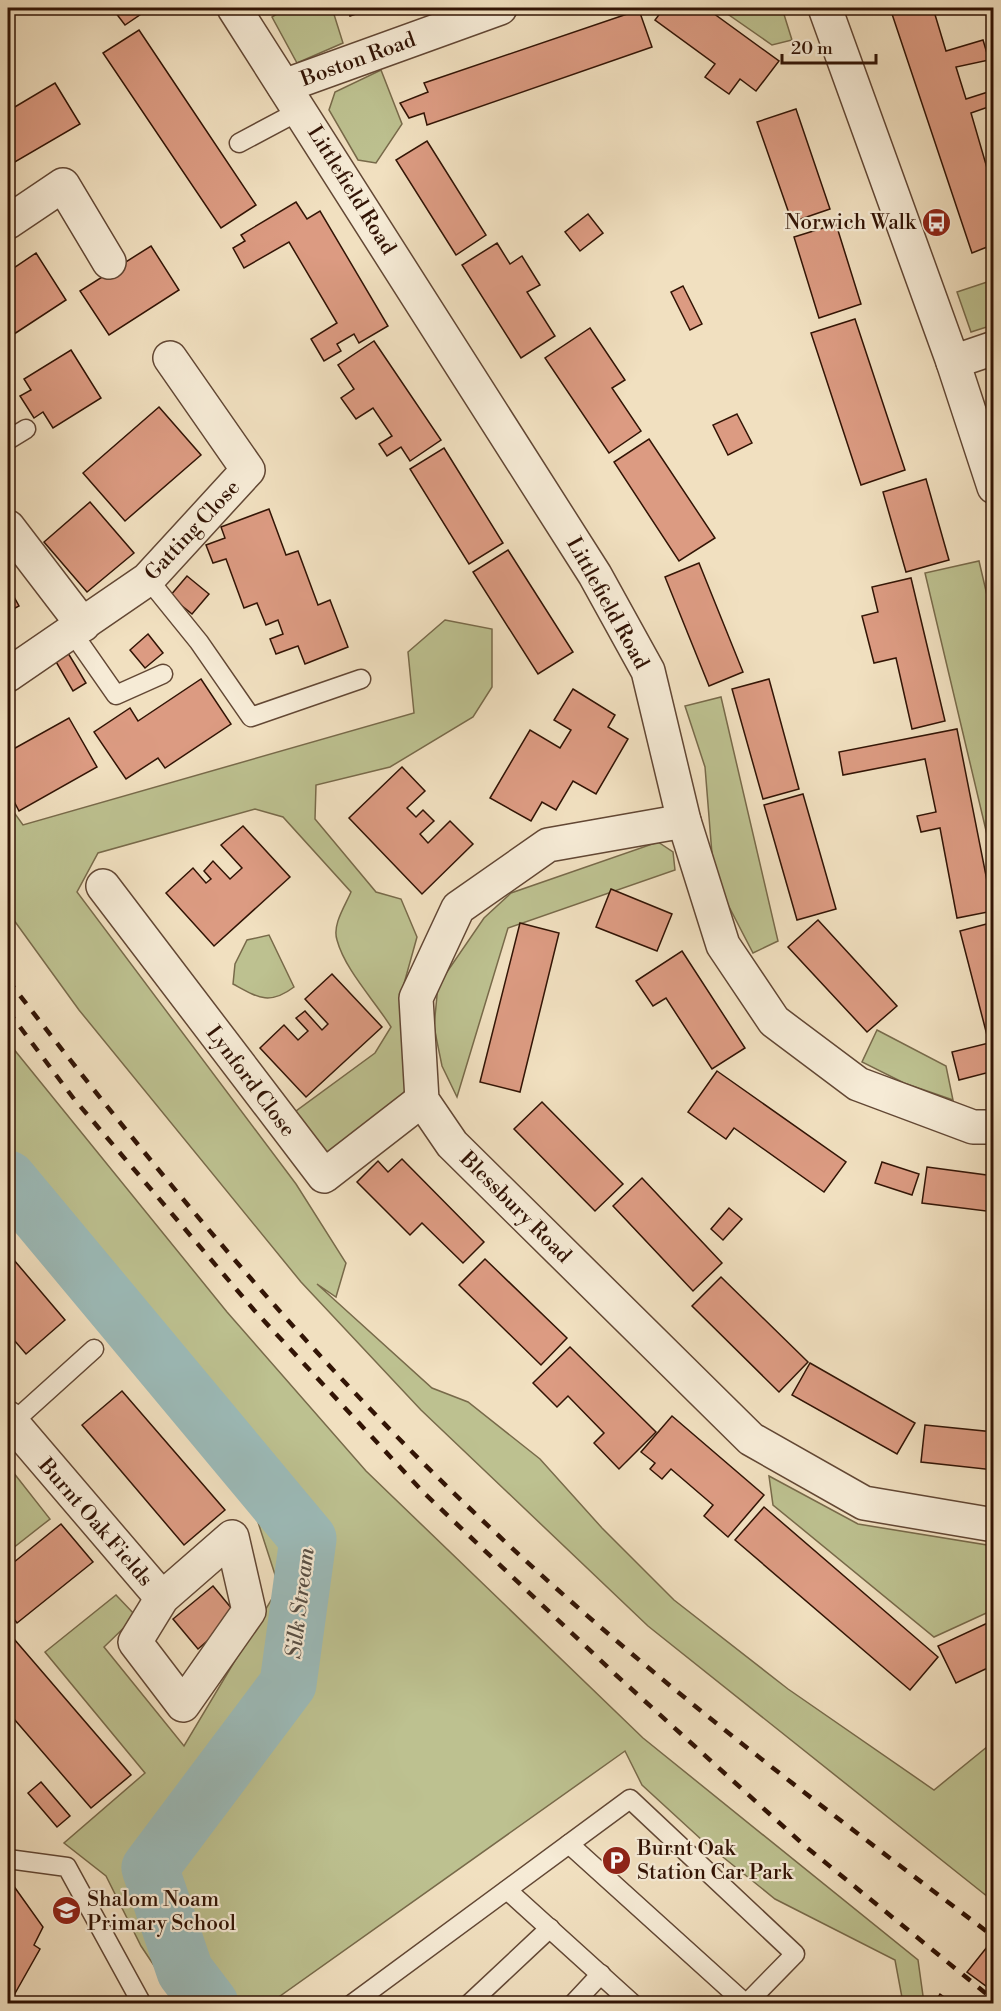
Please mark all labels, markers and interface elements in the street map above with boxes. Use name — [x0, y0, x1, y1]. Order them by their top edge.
street label: Boston Road — [296, 27, 419, 93]
scale bar — [782, 27, 876, 65]
text: 20 m — [791, 37, 833, 60]
street label: Littlefield Road — [301, 121, 401, 260]
bus stop icon: Norwich Walk — [921, 206, 953, 238]
place label: Norwich Walk — [785, 210, 917, 236]
street label: Gatting Close — [140, 475, 246, 586]
street label: Littlefield Road — [560, 533, 654, 674]
street label: Lynford Close — [200, 1021, 300, 1142]
street label: Blessbury Road — [453, 1146, 576, 1269]
street label: Burnt Oak Fields — [32, 1453, 158, 1592]
water label: Silk Stream — [280, 1546, 321, 1660]
place label: Burnt Oak Station Car Park — [636, 1836, 794, 1886]
parking icon: Burnt Oak Station Car Park — [600, 1844, 632, 1876]
place label: Shalom Noam Primary School — [87, 1887, 236, 1937]
school or university icon: Shalom Noam Primary School — [50, 1895, 82, 1927]

